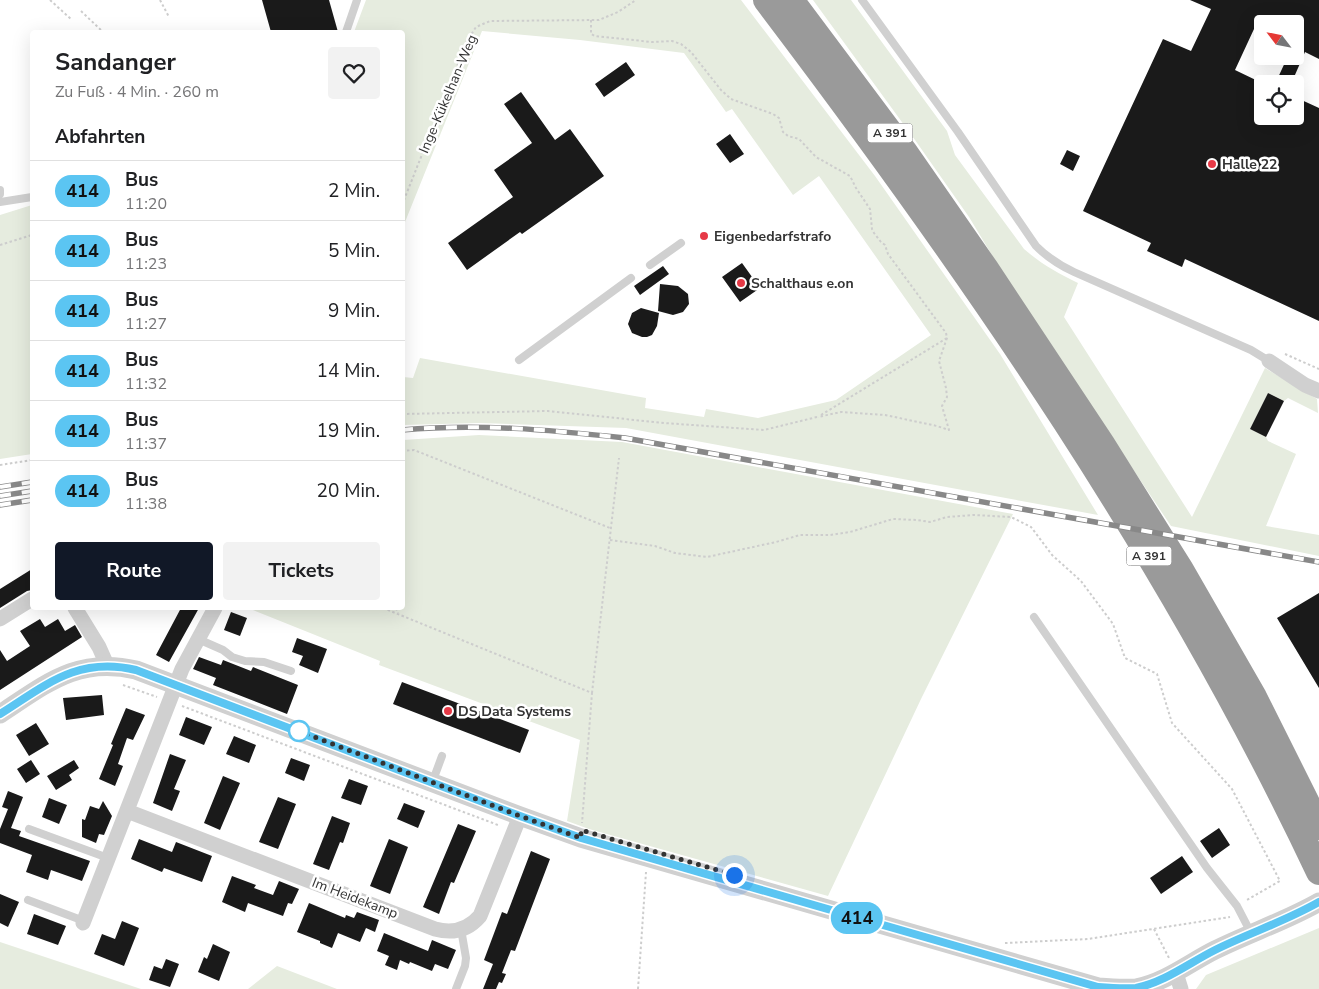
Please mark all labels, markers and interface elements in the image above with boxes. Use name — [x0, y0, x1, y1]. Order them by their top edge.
north arrow — [1254, 15, 1304, 65]
map controls — [1254, 15, 1304, 125]
street label: Inge-Kükelhan-Weg — [414, 32, 482, 156]
text: Sandanger — [55, 46, 176, 78]
button: heart — [328, 47, 380, 99]
button: locate — [1254, 75, 1304, 125]
text: Zu Fuß · 4 Min. · 260 m — [55, 81, 219, 103]
text: Abfahrten — [55, 124, 145, 150]
road number: A 391 — [868, 124, 912, 142]
place label: Halle 22 — [1222, 155, 1278, 174]
marker: Halle 22 — [1206, 158, 1218, 170]
text: Bus — [125, 167, 158, 193]
text: 2 Min. — [328, 178, 380, 204]
text: 414 — [66, 179, 99, 203]
text: 11:20 — [125, 193, 167, 215]
text: Bus — [125, 227, 158, 253]
place label: Eigenbedarfstrafo — [714, 227, 831, 246]
marker: Eigenbedarfstrafo — [698, 230, 710, 242]
text: 5 Min. — [328, 238, 380, 264]
text: 414 — [66, 239, 99, 263]
text: 11:23 — [125, 253, 167, 275]
place label: Schalthaus e.on — [751, 274, 854, 293]
marker: Schalthaus e.on — [735, 277, 747, 289]
text: Bus — [125, 287, 158, 313]
text: 9 Min. — [328, 298, 380, 324]
text: 414 — [66, 299, 99, 323]
text: 11:27 — [125, 313, 167, 335]
text: Bus — [125, 347, 158, 373]
text: 14 Min. — [317, 358, 380, 384]
text: 414 — [66, 359, 99, 383]
text: 11:32 — [125, 373, 167, 395]
text: Bus — [125, 407, 158, 433]
text: 19 Min. — [317, 418, 380, 444]
text: 414 — [66, 419, 99, 443]
text: 11:37 — [125, 433, 167, 455]
text: Bus — [125, 467, 158, 493]
text: 20 Min. — [317, 478, 380, 504]
text: 414 — [66, 479, 99, 503]
text: 11:38 — [125, 493, 167, 515]
button: Route — [55, 542, 213, 600]
button: Tickets — [223, 542, 380, 600]
road number: A 391 — [1126, 546, 1172, 566]
place label: DS Data Systems — [458, 702, 571, 721]
marker: DS Data Systems — [442, 705, 454, 717]
unlabelled marker — [288, 720, 310, 742]
your location — [722, 863, 747, 888]
street label: Im Heidekamp — [309, 873, 401, 923]
line badge: 414 — [828, 902, 886, 934]
text: 414 — [841, 906, 873, 930]

